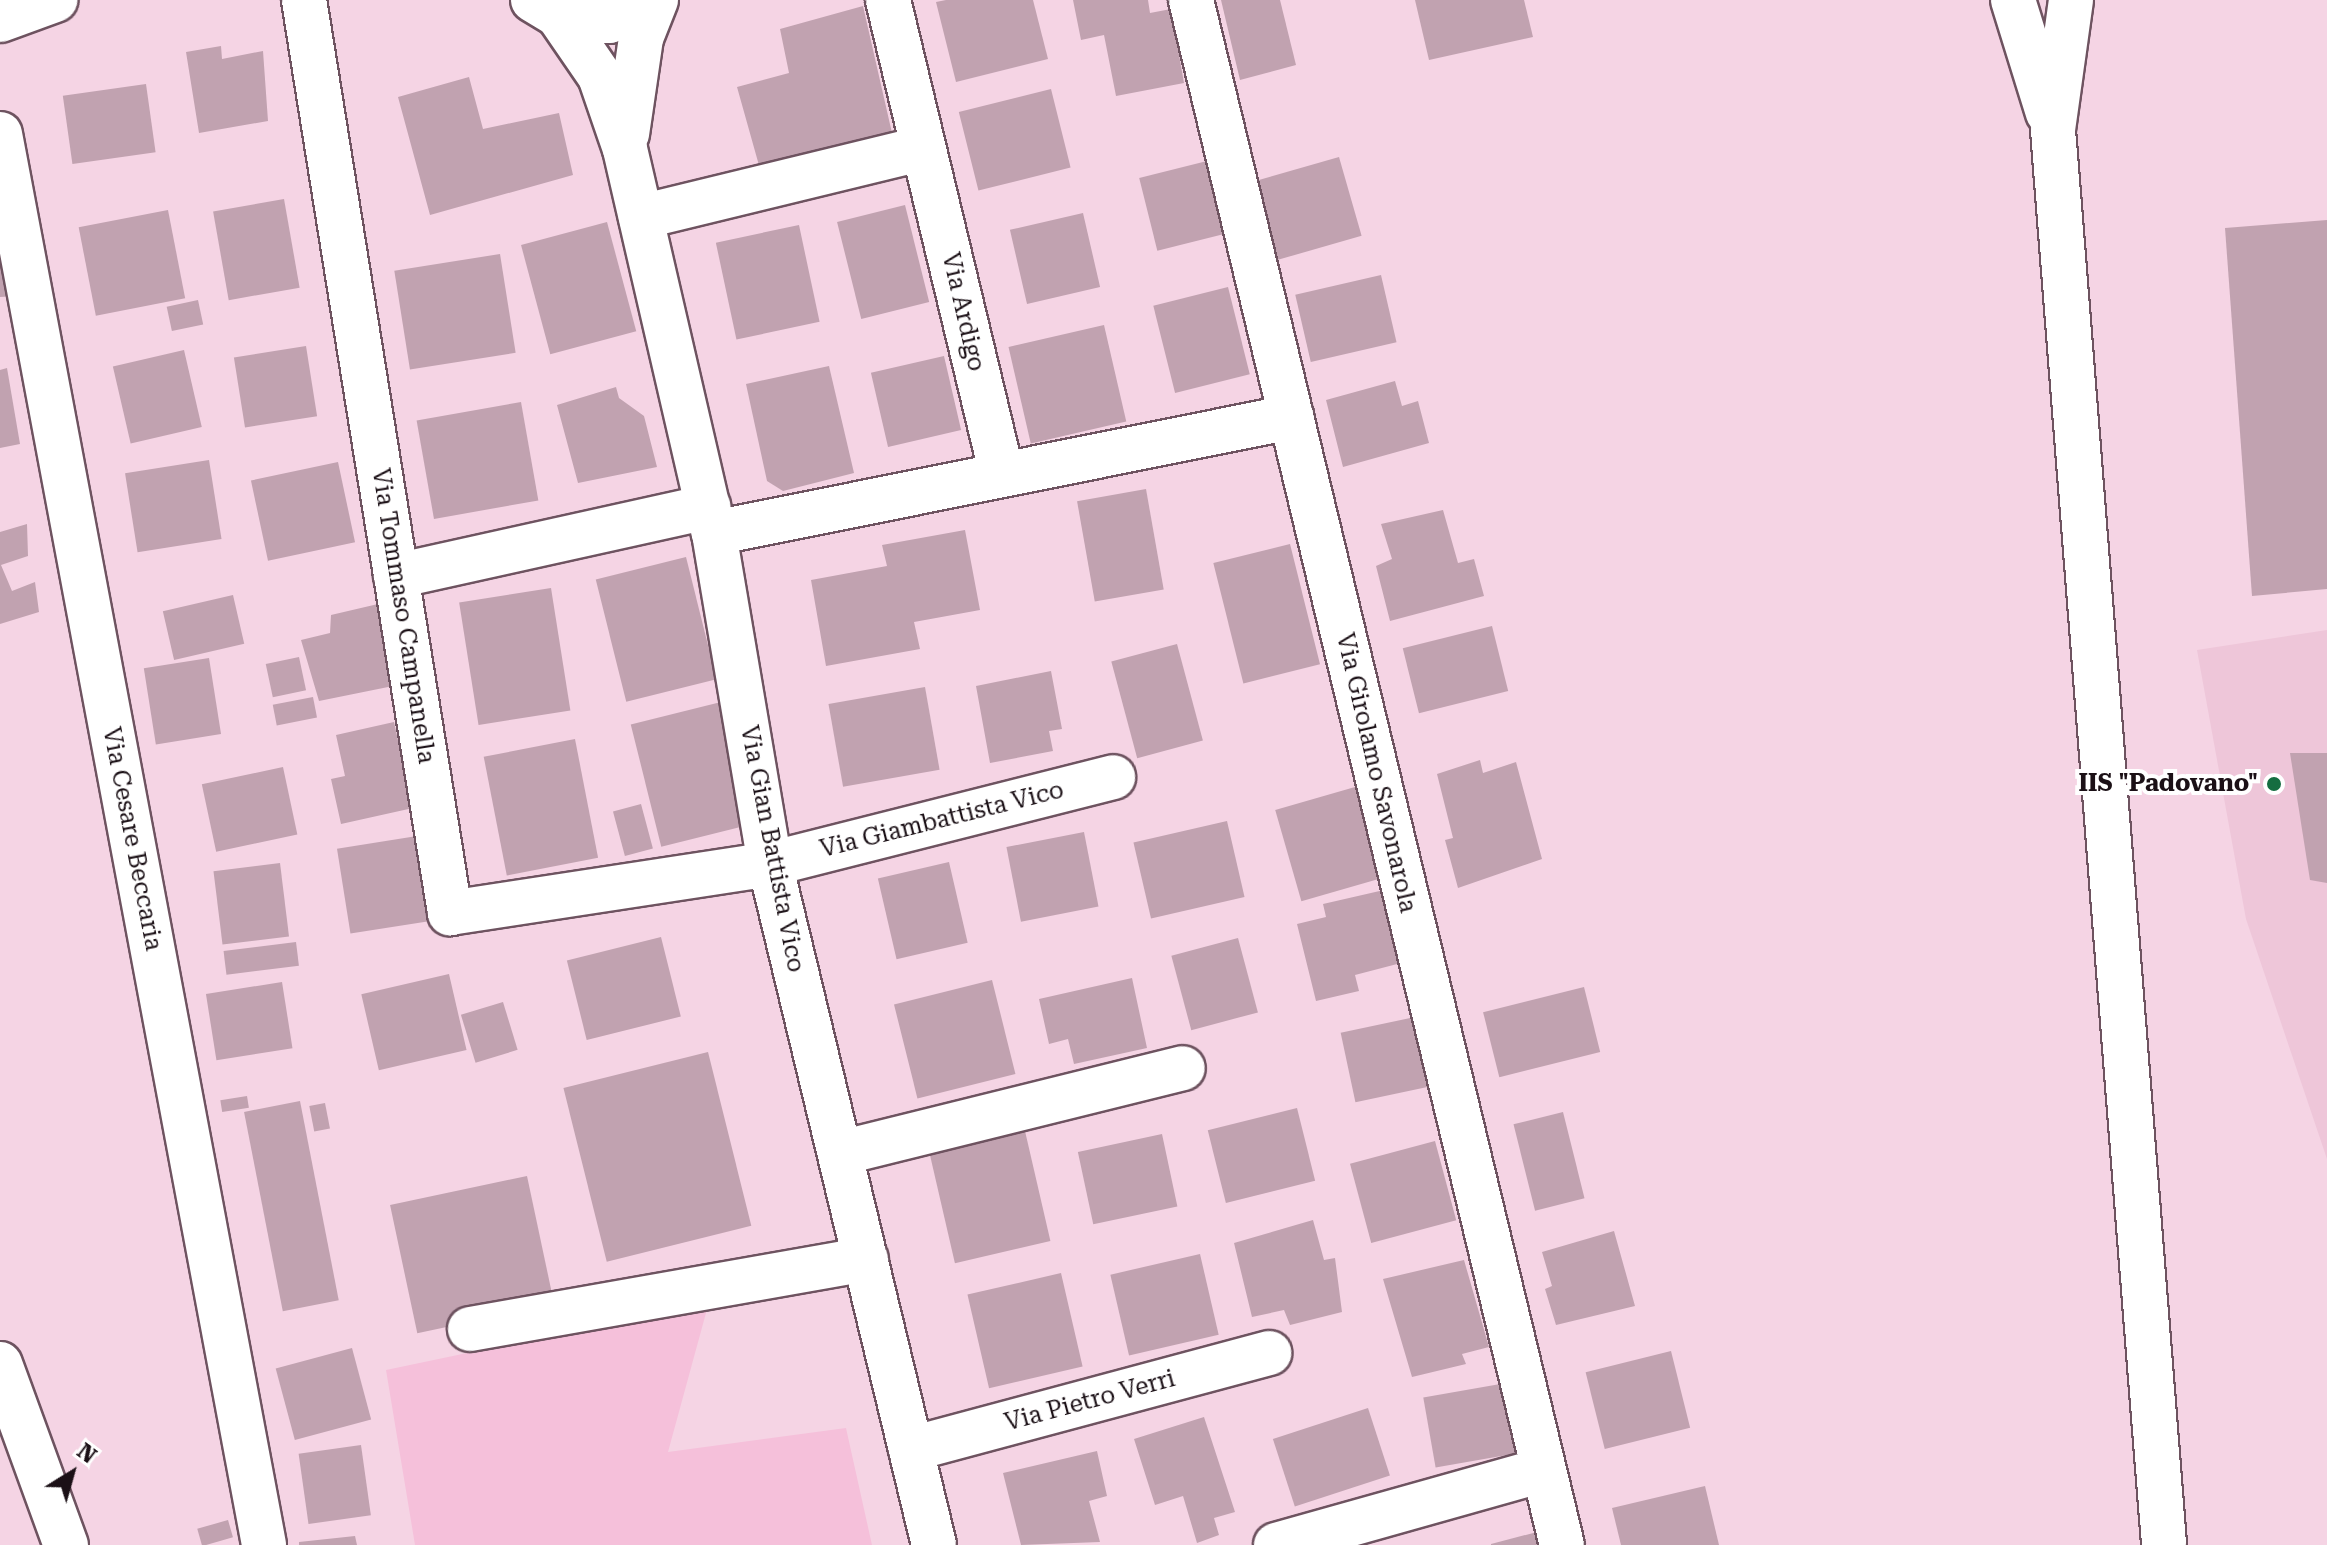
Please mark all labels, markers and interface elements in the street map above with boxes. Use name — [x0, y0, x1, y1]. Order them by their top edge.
street label: Via Ardigo — [935, 250, 991, 374]
street label: Via Tommaso Campanella — [365, 466, 441, 766]
street label: Via Girolamo Savonarola — [1330, 630, 1422, 916]
street label: Via Gian Battista Vico — [734, 723, 810, 975]
street label: Via Cesare Beccaria — [96, 725, 168, 953]
place label: IIS "Padovano" — [2078, 770, 2258, 798]
marker: IIS "Padovano" — [2265, 775, 2283, 793]
street label: Via Giambattista Vico — [817, 776, 1067, 864]
street label: Via Pietro Verri — [1002, 1364, 1178, 1438]
north arrow — [32, 1433, 112, 1513]
text: N — [72, 1438, 101, 1469]

